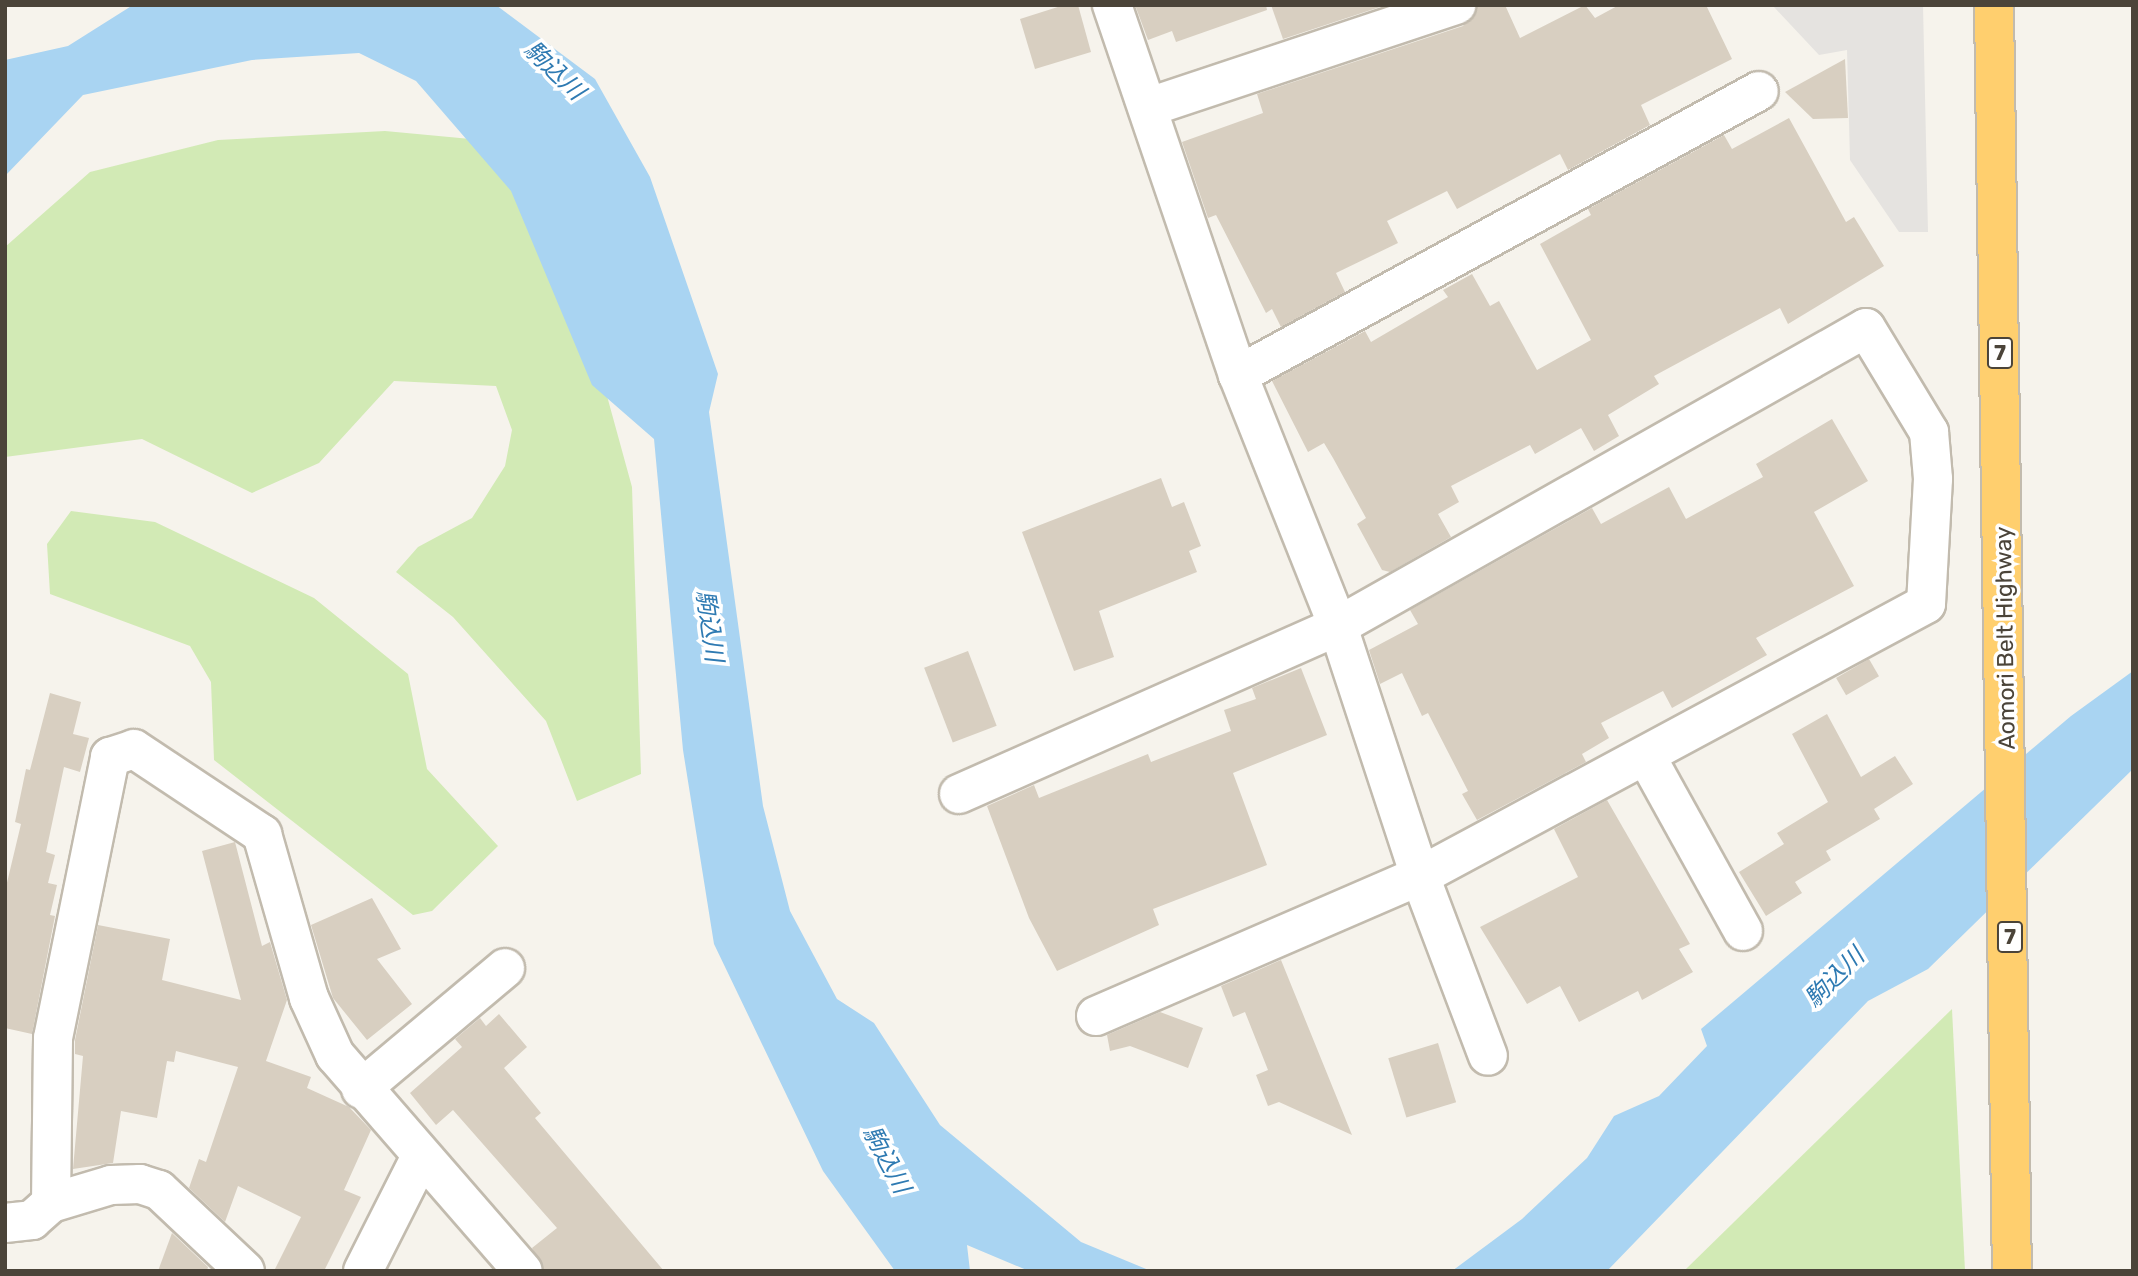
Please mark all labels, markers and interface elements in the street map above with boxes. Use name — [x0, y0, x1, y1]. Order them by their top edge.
water label: 駒込川 — [518, 36, 590, 106]
road number: 7 — [1986, 336, 2014, 370]
street label: Aomori Belt Highway — [1989, 526, 2021, 750]
water label: 駒込川 — [690, 588, 728, 664]
road number: 7 — [1996, 920, 2024, 954]
water label: 駒込川 — [1799, 942, 1871, 1014]
water label: 駒込川 — [856, 1121, 916, 1199]

